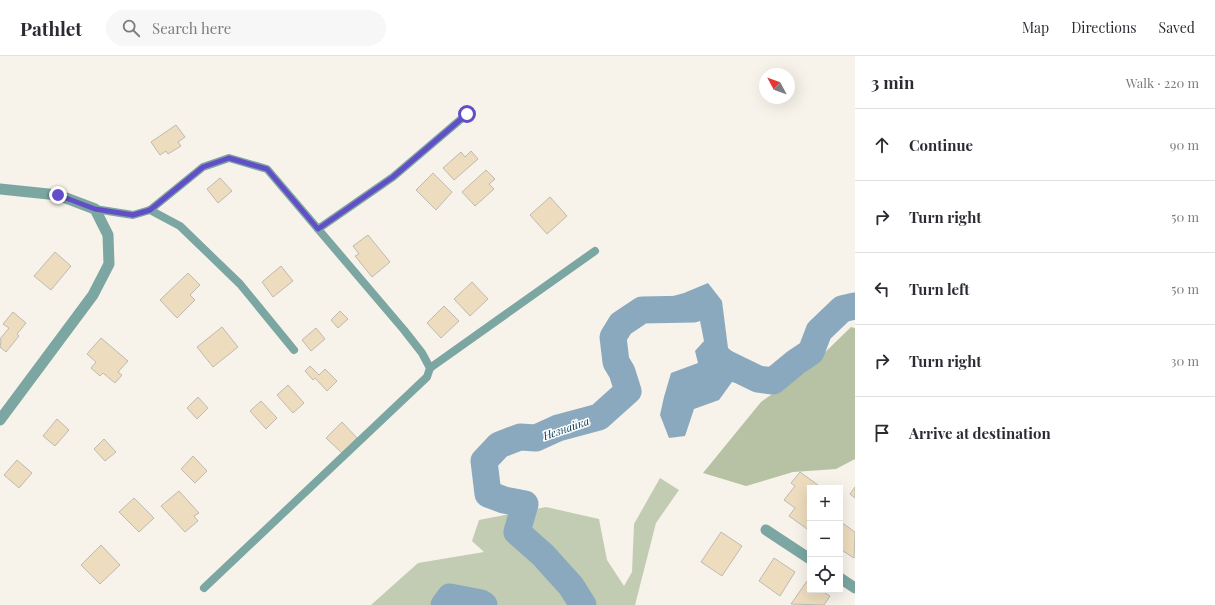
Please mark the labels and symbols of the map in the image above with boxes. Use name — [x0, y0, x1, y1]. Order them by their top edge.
north arrow — [759, 68, 795, 104]
route start — [458, 105, 476, 123]
route end — [49, 186, 67, 204]
water label: Незнайка — [540, 413, 591, 443]

